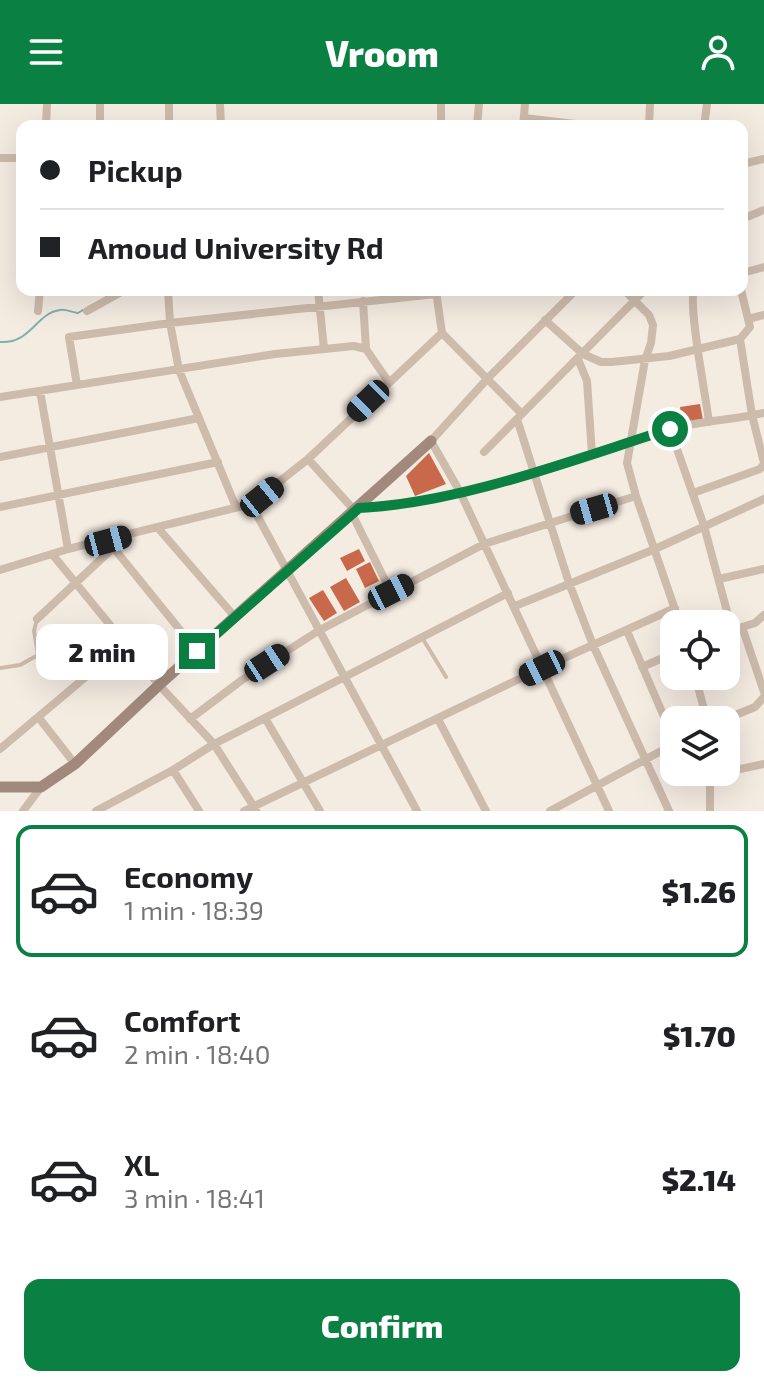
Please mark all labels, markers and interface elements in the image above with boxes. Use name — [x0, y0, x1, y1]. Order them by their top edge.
icon: menu — [24, 30, 68, 74]
icon: person — [696, 30, 740, 74]
text: Vroom — [325, 31, 439, 74]
text: Pickup — [88, 152, 183, 188]
text: Amoud University Rd — [88, 229, 384, 265]
car — [342, 376, 394, 426]
route start — [652, 411, 688, 447]
car — [236, 473, 288, 521]
car — [568, 491, 620, 527]
car — [82, 523, 134, 559]
car — [364, 570, 418, 614]
map controls — [660, 610, 740, 786]
button: locate — [660, 610, 740, 690]
callout: 2 min — [37, 623, 169, 679]
route end — [179, 633, 215, 669]
text: 2 min — [68, 636, 136, 667]
car — [240, 640, 294, 686]
car — [515, 647, 569, 689]
button: layers — [660, 706, 740, 786]
icon: car — [28, 855, 100, 927]
text: Economy — [124, 858, 253, 894]
text: $1.26 — [662, 873, 736, 909]
text: 1 min · 18:39 — [124, 894, 264, 925]
icon: car — [28, 999, 100, 1071]
text: Comfort — [124, 1002, 241, 1038]
text: $1.70 — [663, 1017, 736, 1053]
text: 2 min · 18:40 — [124, 1038, 270, 1069]
icon: car — [28, 1143, 100, 1215]
text: XL — [124, 1146, 159, 1182]
text: $2.14 — [661, 1161, 736, 1197]
text: 3 min · 18:41 — [124, 1182, 265, 1213]
button: Confirm — [24, 1279, 740, 1371]

